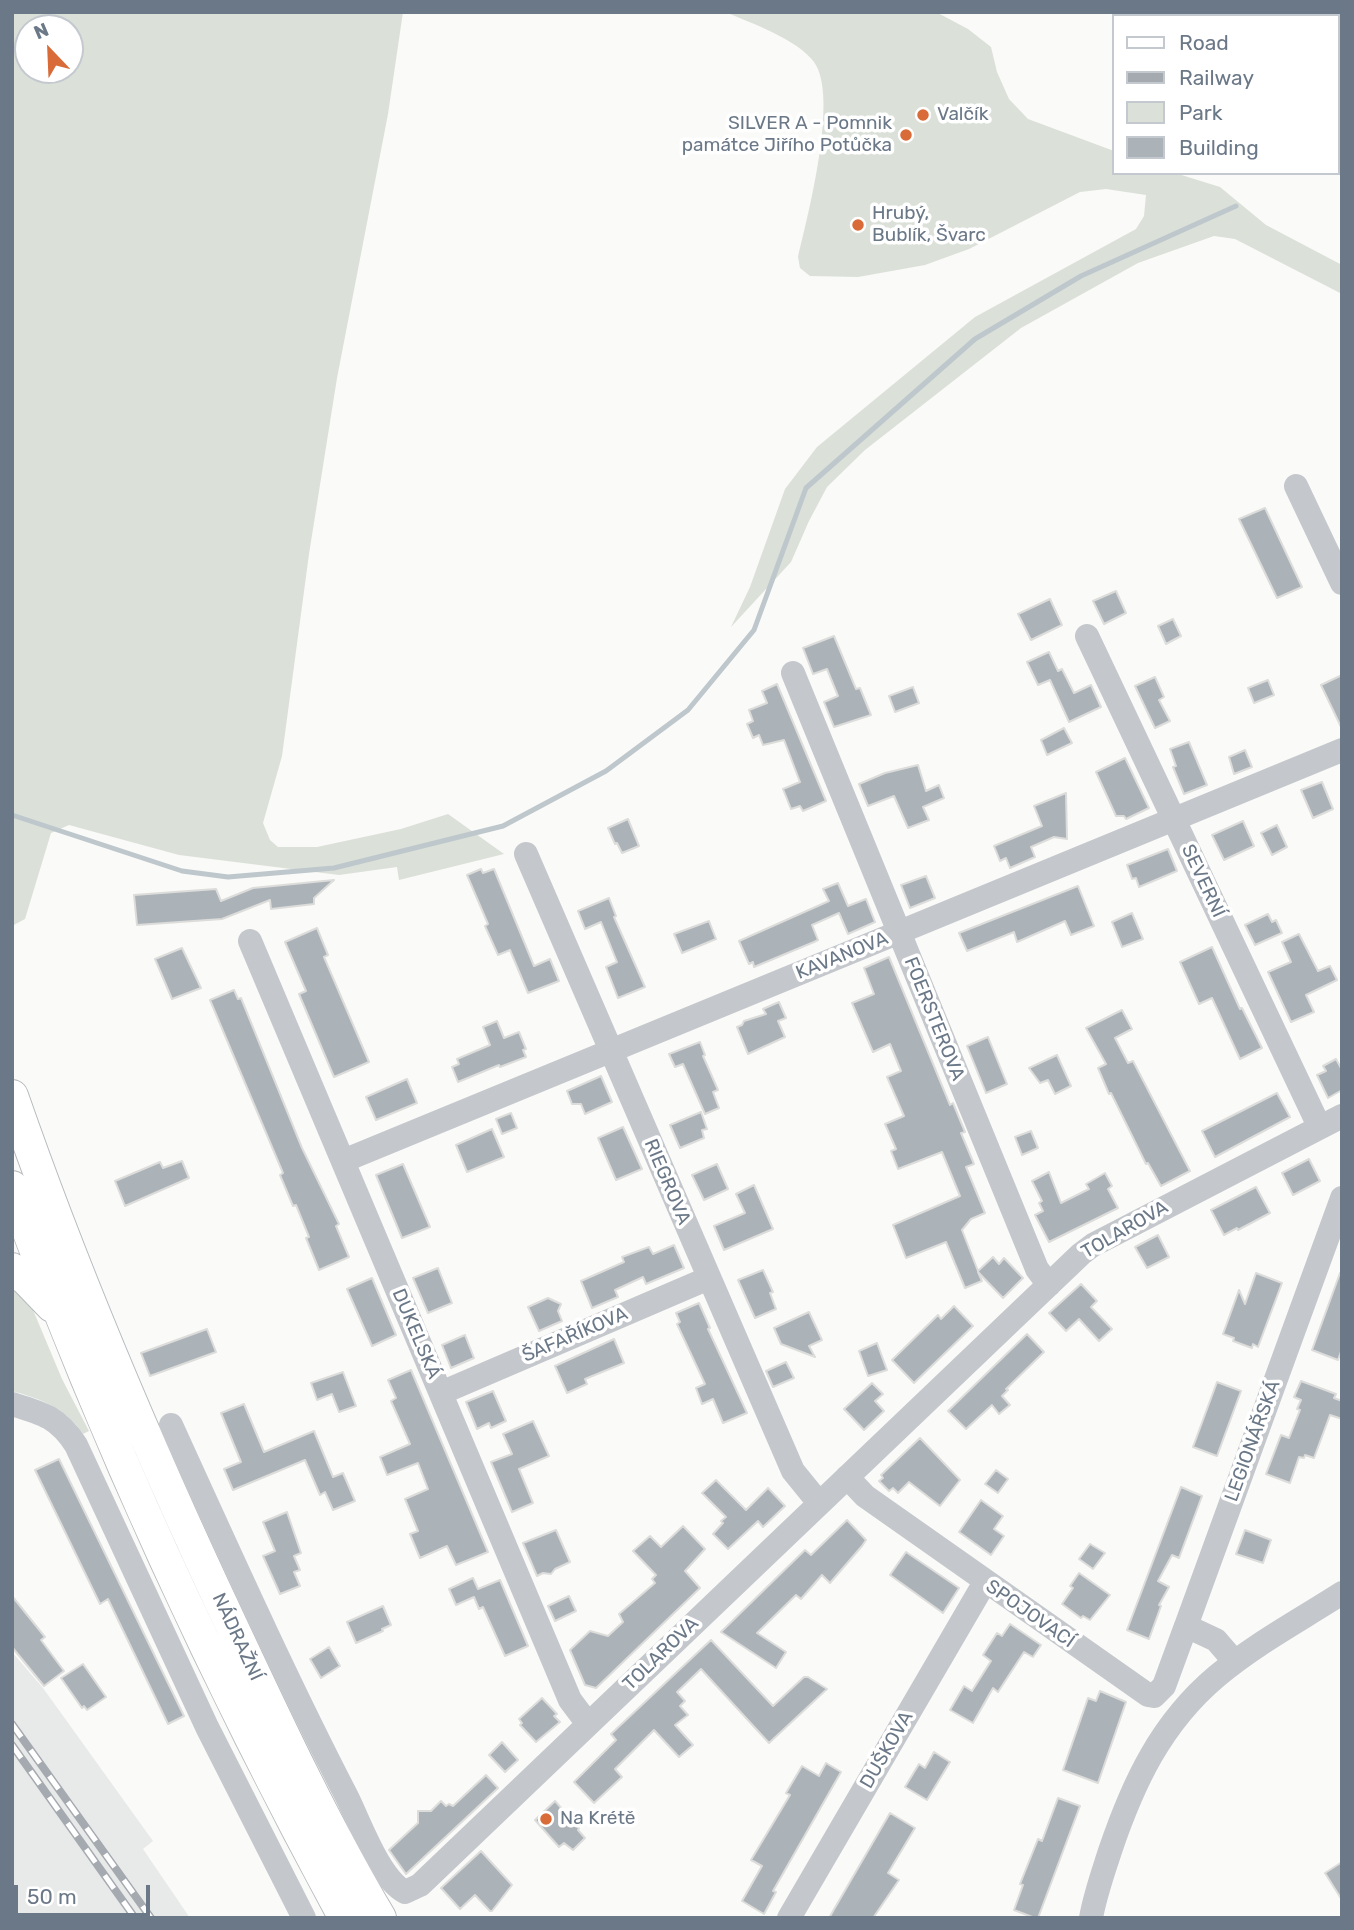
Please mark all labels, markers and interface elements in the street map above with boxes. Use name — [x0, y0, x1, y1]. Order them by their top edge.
north arrow — [14, 14, 84, 84]
legend — [1112, 14, 1340, 175]
text: N — [31, 18, 52, 44]
text: Road — [1179, 30, 1229, 55]
text: Railway — [1179, 65, 1254, 90]
text: Park — [1179, 100, 1223, 125]
place label: Valčík — [937, 104, 988, 126]
marker: Valčík — [915, 107, 931, 123]
place label: SILVER A - Pomnik památce Jiřího Potůčka — [682, 113, 892, 157]
marker: SILVER A - Pomnik památce Jiřího Potůčka — [898, 127, 914, 143]
text: Building — [1179, 135, 1259, 160]
place label: Hrubý, Bublík, Švarc — [872, 203, 986, 247]
marker: Hrubý, Bublík, Švarc — [850, 217, 866, 233]
street label: SEVERNÍ — [1176, 841, 1230, 921]
street label: KAVANOVA — [793, 927, 891, 985]
street label: FOERSTEROVA — [899, 954, 969, 1084]
street label: RIEGROVA — [639, 1136, 695, 1228]
street label: TOLAROVA — [1078, 1196, 1172, 1264]
street label: DUKELSKÁ — [387, 1285, 445, 1383]
street label: ŠAFAŘÍKOVA — [519, 1303, 631, 1367]
street label: LEGIONÁŘSKÁ — [1220, 1377, 1286, 1505]
street label: SPOJOVACÍ — [981, 1575, 1079, 1653]
street label: NÁDRAŽNÍ — [207, 1590, 267, 1684]
street label: TOLAROVA — [618, 1612, 704, 1696]
street label: DUŠKOVA — [856, 1707, 918, 1793]
place label: Na Krétě — [560, 1808, 635, 1830]
marker: Na Krétě — [538, 1811, 554, 1827]
scale bar — [18, 1870, 154, 1914]
text: 50 m — [27, 1884, 77, 1909]

